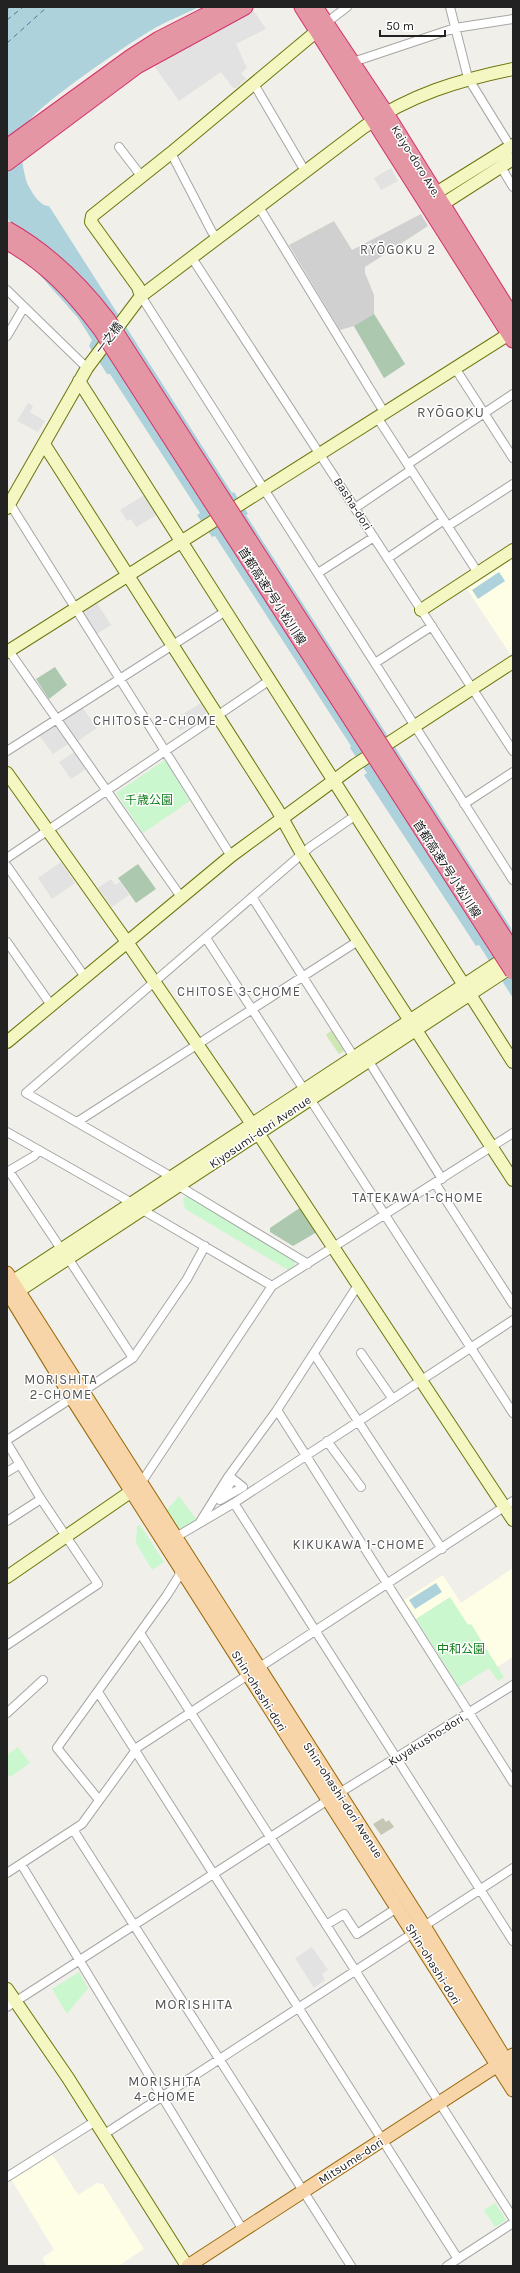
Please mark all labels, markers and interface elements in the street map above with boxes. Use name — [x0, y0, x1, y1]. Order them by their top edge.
scale bar — [380, 12, 445, 38]
text: 50 m — [386, 19, 414, 33]
street label: Keiyo-doro Ave. — [388, 123, 444, 199]
district label: RYŌGOKU 2 — [360, 242, 436, 257]
street label: 一之橋 — [93, 319, 125, 357]
district label: RYŌGOKU — [417, 404, 485, 421]
street label: Basha-dori — [331, 475, 375, 533]
street label: 首都高速7号小松川線 — [235, 545, 309, 647]
district label: CHITOSE 2-CHOME — [93, 713, 217, 728]
park label: 千歳公園 — [125, 793, 173, 807]
street label: 首都高速7号小松川線 — [410, 818, 484, 920]
district label: CHITOSE 3-CHOME — [177, 984, 301, 999]
street label: Kiyosumi-dori Avenue — [207, 1093, 313, 1171]
district label: TATEKAWA 1-CHOME — [352, 1190, 484, 1205]
district label: MORISHITA 2-CHOME — [24, 1372, 98, 1402]
district label: KIKUKAWA 1-CHOME — [293, 1537, 425, 1552]
park label: 中和公園 — [437, 1642, 485, 1656]
street label: Shin-ohashi-dori — [228, 1648, 290, 1734]
street label: Kuyakusho-dori — [386, 1711, 466, 1769]
street label: Shin-ohashi-dori Avenue — [300, 1740, 386, 1860]
street label: Shin-ohashi-dori — [402, 1921, 464, 2007]
district label: MORISHITA — [155, 1996, 233, 2013]
district label: MORISHITA 4-CHOME — [128, 2074, 202, 2104]
street label: Mitsume-dori — [316, 2135, 386, 2187]

